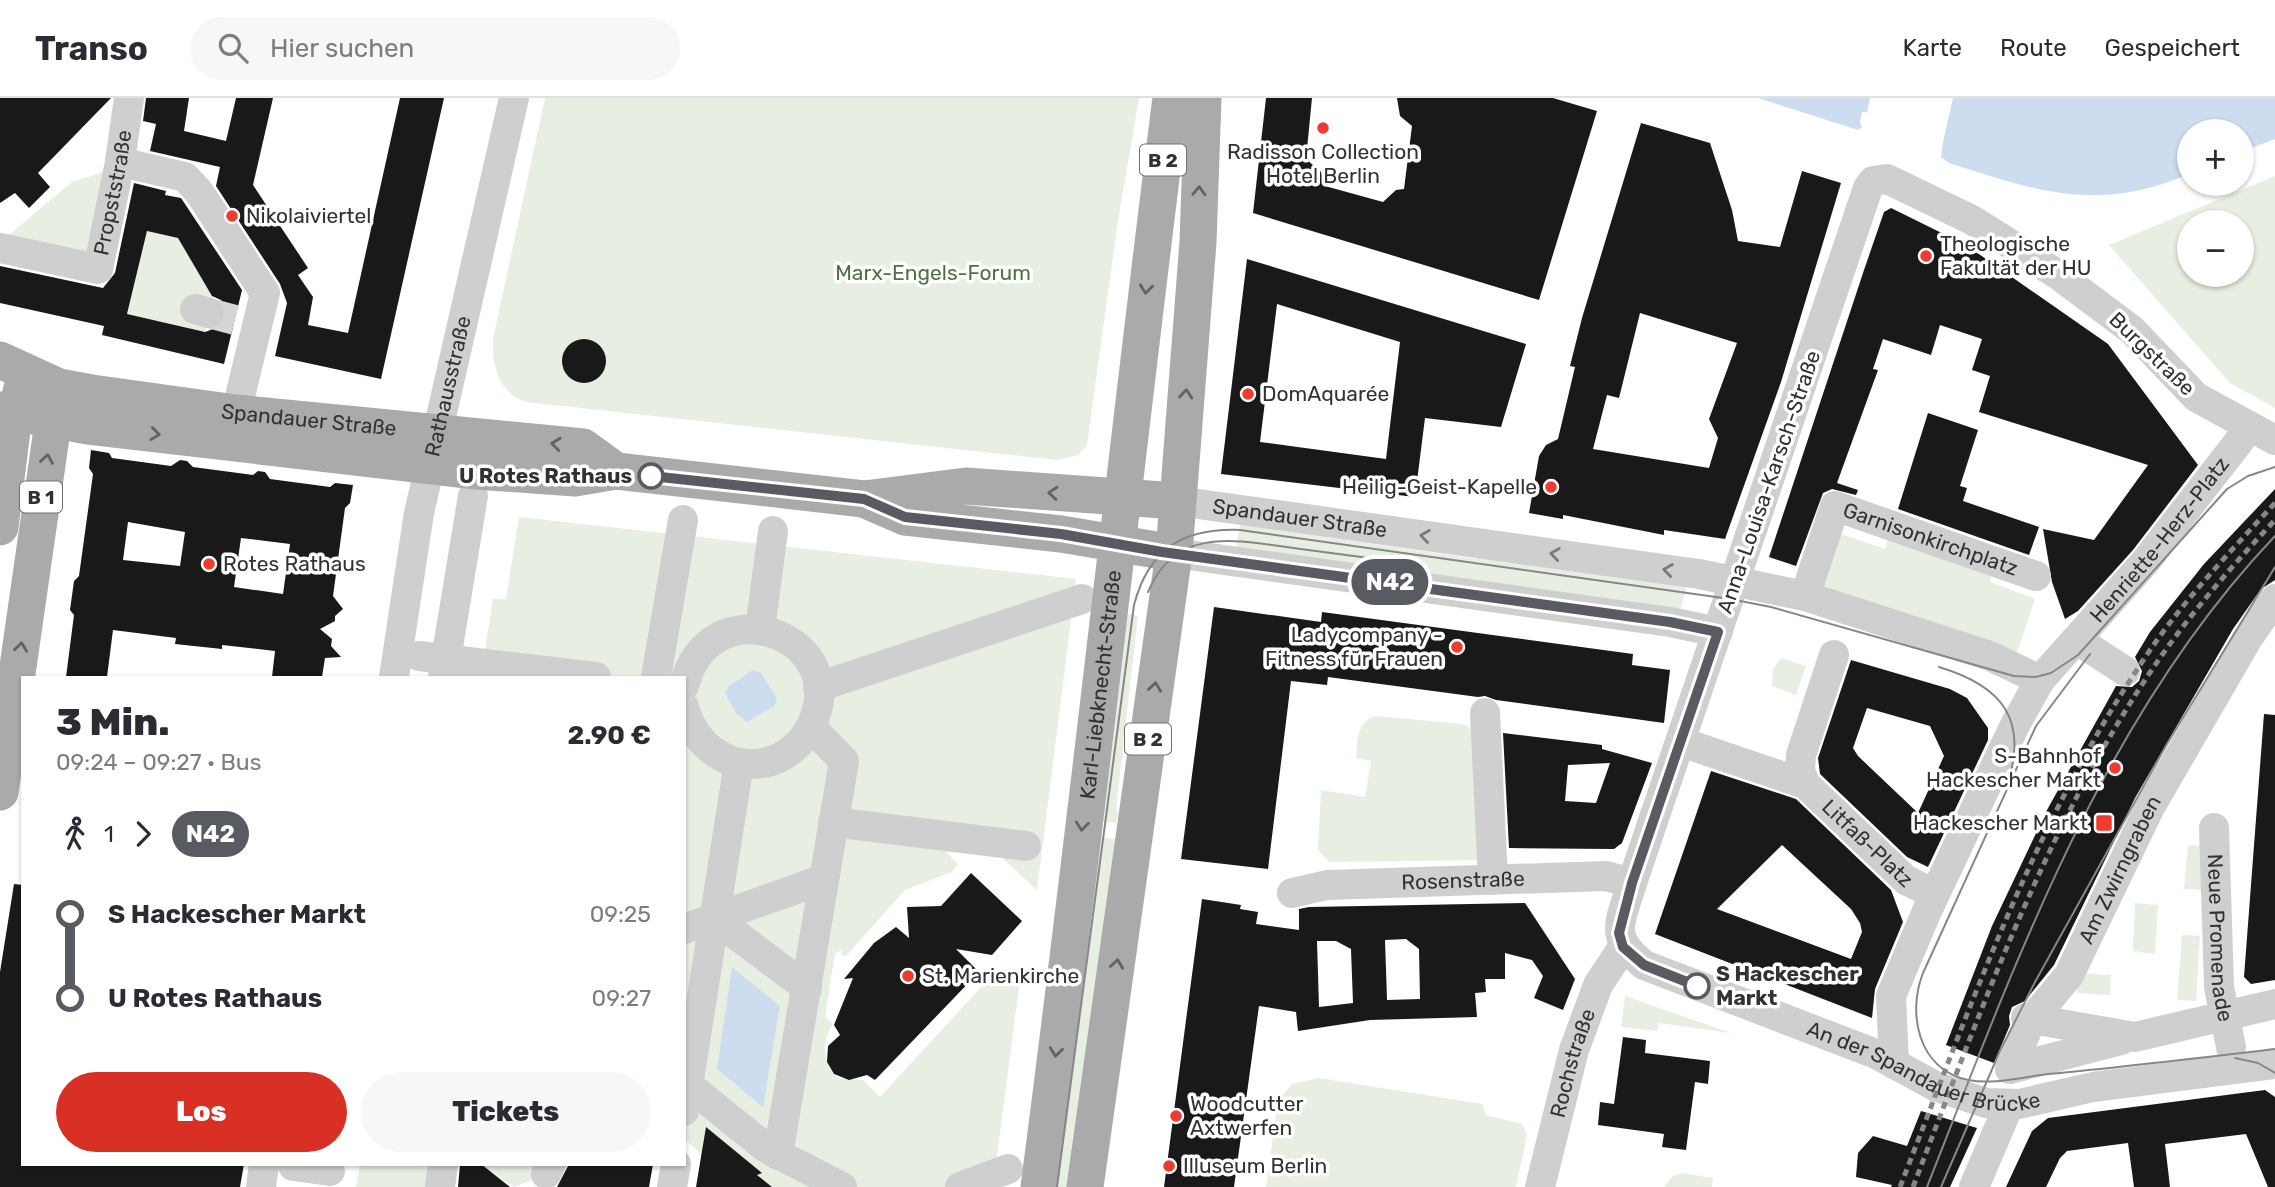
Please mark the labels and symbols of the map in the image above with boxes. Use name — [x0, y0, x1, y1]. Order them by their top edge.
marker: Radisson Collection Hotel Berlin — [1315, 120, 1331, 136]
street label: Propststraße — [88, 128, 136, 258]
place label: Radisson Collection Hotel Berlin — [1227, 139, 1419, 188]
road number: B 2 — [1140, 144, 1186, 176]
one-way arrow — [1192, 185, 1207, 196]
place label: Nikolaiviertel — [246, 203, 371, 228]
marker: Nikolaiviertel — [224, 208, 240, 224]
place label: Theologische Fakultät der HU — [1940, 231, 2092, 280]
marker: Theologische Fakultät der HU — [1918, 248, 1934, 264]
park label: Marx-Engels-Forum — [835, 260, 1031, 285]
one-way arrow — [1139, 284, 1154, 295]
street label: Burgstraße — [2104, 307, 2200, 401]
street label: Rathausstraße — [419, 313, 476, 459]
street label: Anna-Louisa-Karsch-Straße — [1712, 347, 1825, 617]
place label: DomAquarée — [1262, 381, 1389, 406]
marker: DomAquarée — [1240, 386, 1256, 402]
one-way arrow — [1178, 389, 1193, 400]
street label: Spandauer Straße — [220, 398, 398, 441]
one-way arrow — [149, 426, 161, 441]
one-way arrow — [550, 437, 561, 452]
street label: Henriette-Herz-Platz — [2084, 452, 2234, 627]
one-way arrow — [39, 453, 54, 465]
place label: U Rotes Rathaus — [459, 463, 632, 488]
marker: U Rotes Rathaus — [638, 463, 664, 489]
place label: Heilig-Geist-Kapelle — [1342, 474, 1537, 499]
marker: Heilig-Geist-Kapelle — [1543, 479, 1559, 495]
road number: B 1 — [20, 482, 62, 512]
one-way arrow — [1048, 486, 1059, 501]
street label: Spandauer Straße — [1211, 493, 1389, 542]
street label: Garnisonkirchplatz — [1840, 497, 2021, 581]
one-way arrow — [1419, 529, 1431, 544]
one-way arrow — [1549, 547, 1560, 562]
place label: Rotes Rathaus — [223, 551, 366, 576]
marker: Rotes Rathaus — [201, 556, 217, 572]
line badge: N42 — [1350, 559, 1430, 605]
one-way arrow — [1663, 562, 1674, 577]
street label: Karl-Liebknecht-Straße — [1074, 569, 1126, 801]
place label: Ladycompany - Fitness für Frauen — [1265, 622, 1443, 671]
marker: Ladycompany - Fitness für Frauen — [1449, 639, 1465, 655]
one-way arrow — [13, 642, 28, 653]
one-way arrow — [1148, 681, 1163, 693]
road number: B 2 — [1125, 724, 1171, 754]
place label: S-Bahnhof Hackescher Markt — [1926, 743, 2101, 792]
marker: S-Bahnhof Hackescher Markt — [2107, 760, 2123, 776]
street label: Am Zwirngraben — [2073, 791, 2166, 948]
street label: Litfaß-Platz — [1817, 794, 1918, 892]
place label: Hackescher Markt — [1913, 810, 2088, 835]
marker: Hackescher Markt — [2094, 813, 2114, 833]
one-way arrow — [1075, 821, 1090, 832]
street label: Neue Promenade — [2203, 853, 2239, 1024]
street label: Rosenstraße — [1401, 866, 1525, 895]
one-way arrow — [1109, 958, 1124, 969]
place label: S Hackescher Markt — [1716, 961, 1859, 1010]
place label: St. Marienkirche — [922, 963, 1079, 988]
marker: St. Marienkirche — [900, 968, 916, 984]
marker: S Hackescher Markt — [1684, 973, 1710, 999]
street label: Rochstraße — [1545, 1005, 1600, 1120]
street label: An der Spandauer Brücke — [1803, 1016, 2043, 1116]
one-way arrow — [1049, 1046, 1064, 1058]
place label: Woodcutter Axtwerfen — [1190, 1091, 1303, 1140]
marker: Woodcutter Axtwerfen — [1168, 1108, 1184, 1124]
place label: Illuseum Berlin — [1183, 1153, 1327, 1178]
marker: Illuseum Berlin — [1161, 1158, 1177, 1174]

